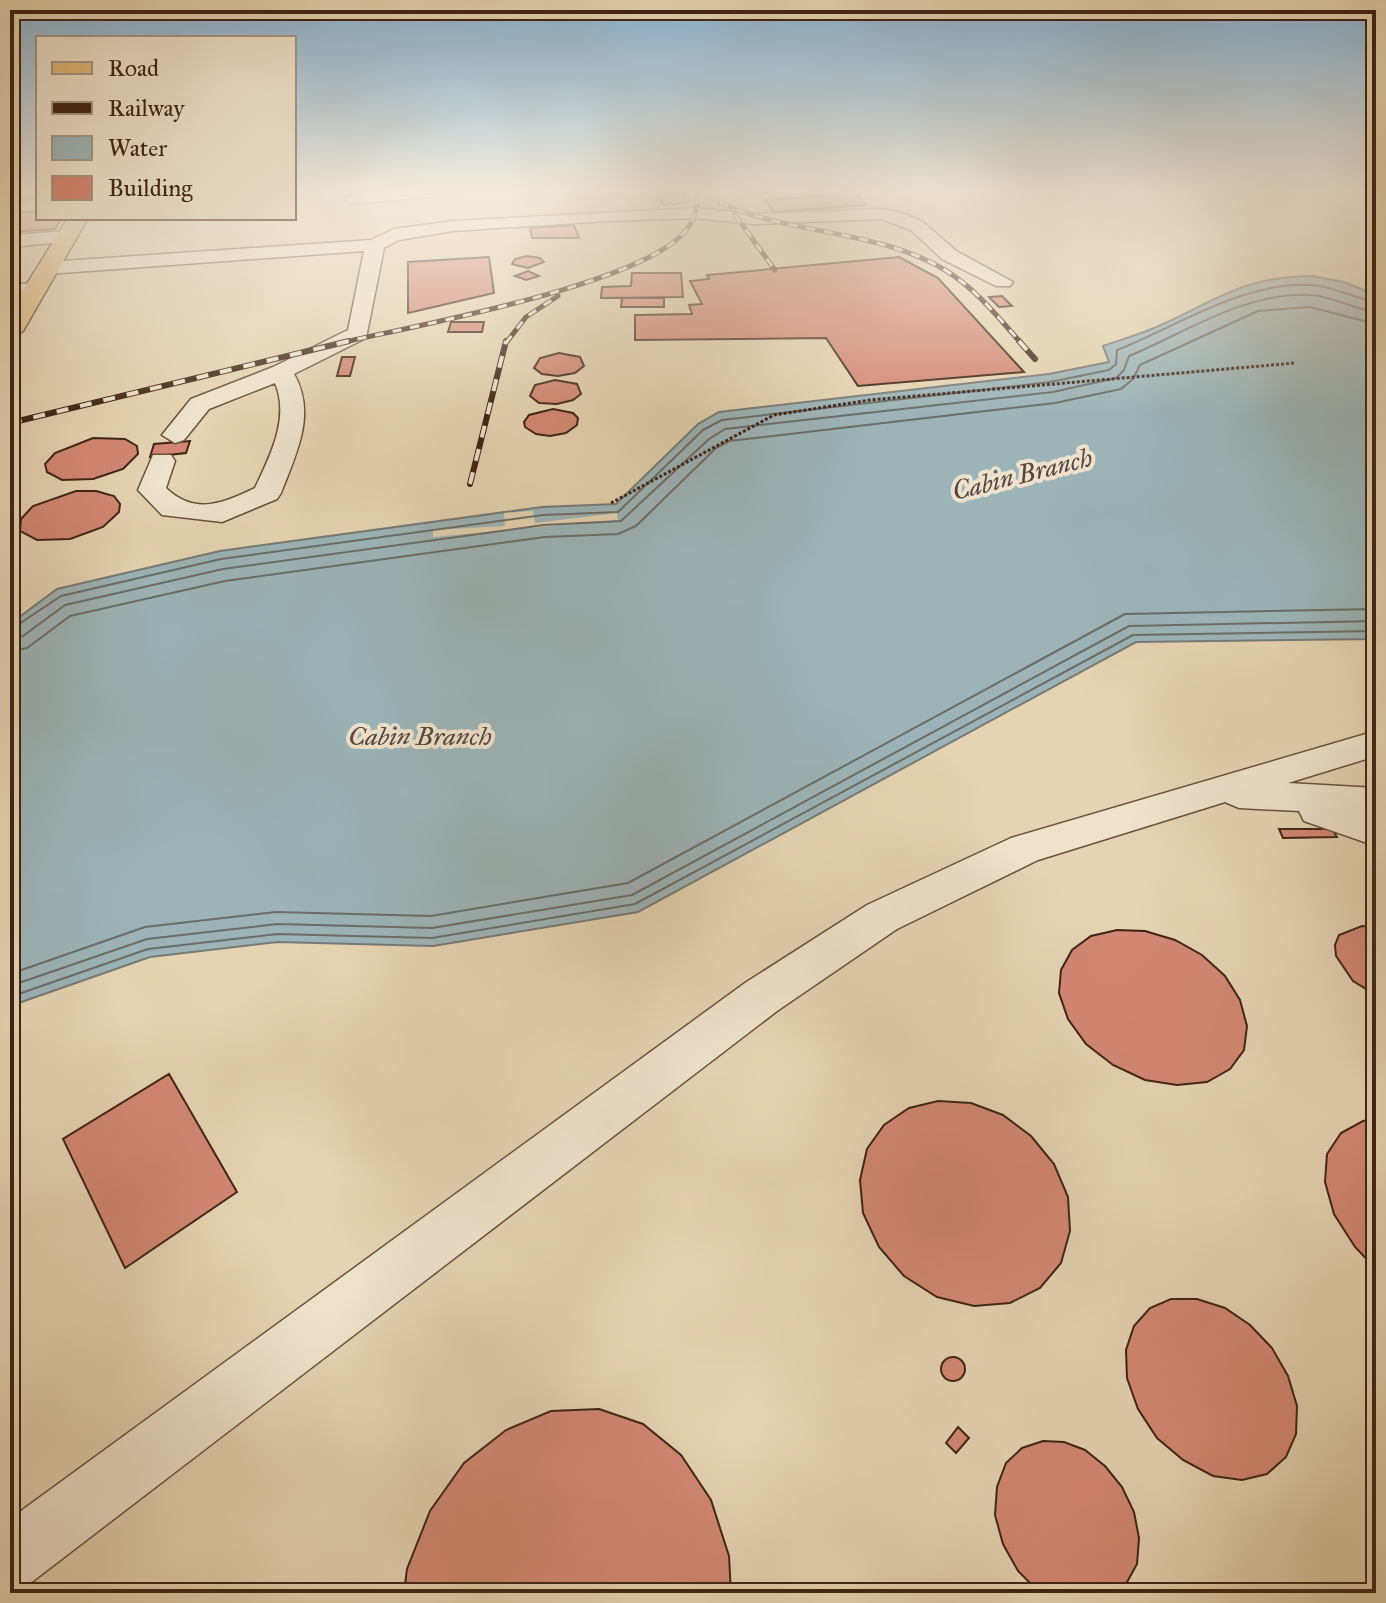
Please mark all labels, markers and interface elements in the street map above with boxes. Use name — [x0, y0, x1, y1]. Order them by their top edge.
legend — [36, 36, 296, 220]
text: Road — [108, 53, 159, 83]
text: Railway — [108, 93, 185, 123]
text: Water — [108, 133, 167, 163]
text: Building — [108, 173, 193, 203]
water label: Cabin Branch — [949, 441, 1096, 507]
water label: Cabin Branch — [348, 720, 492, 752]

